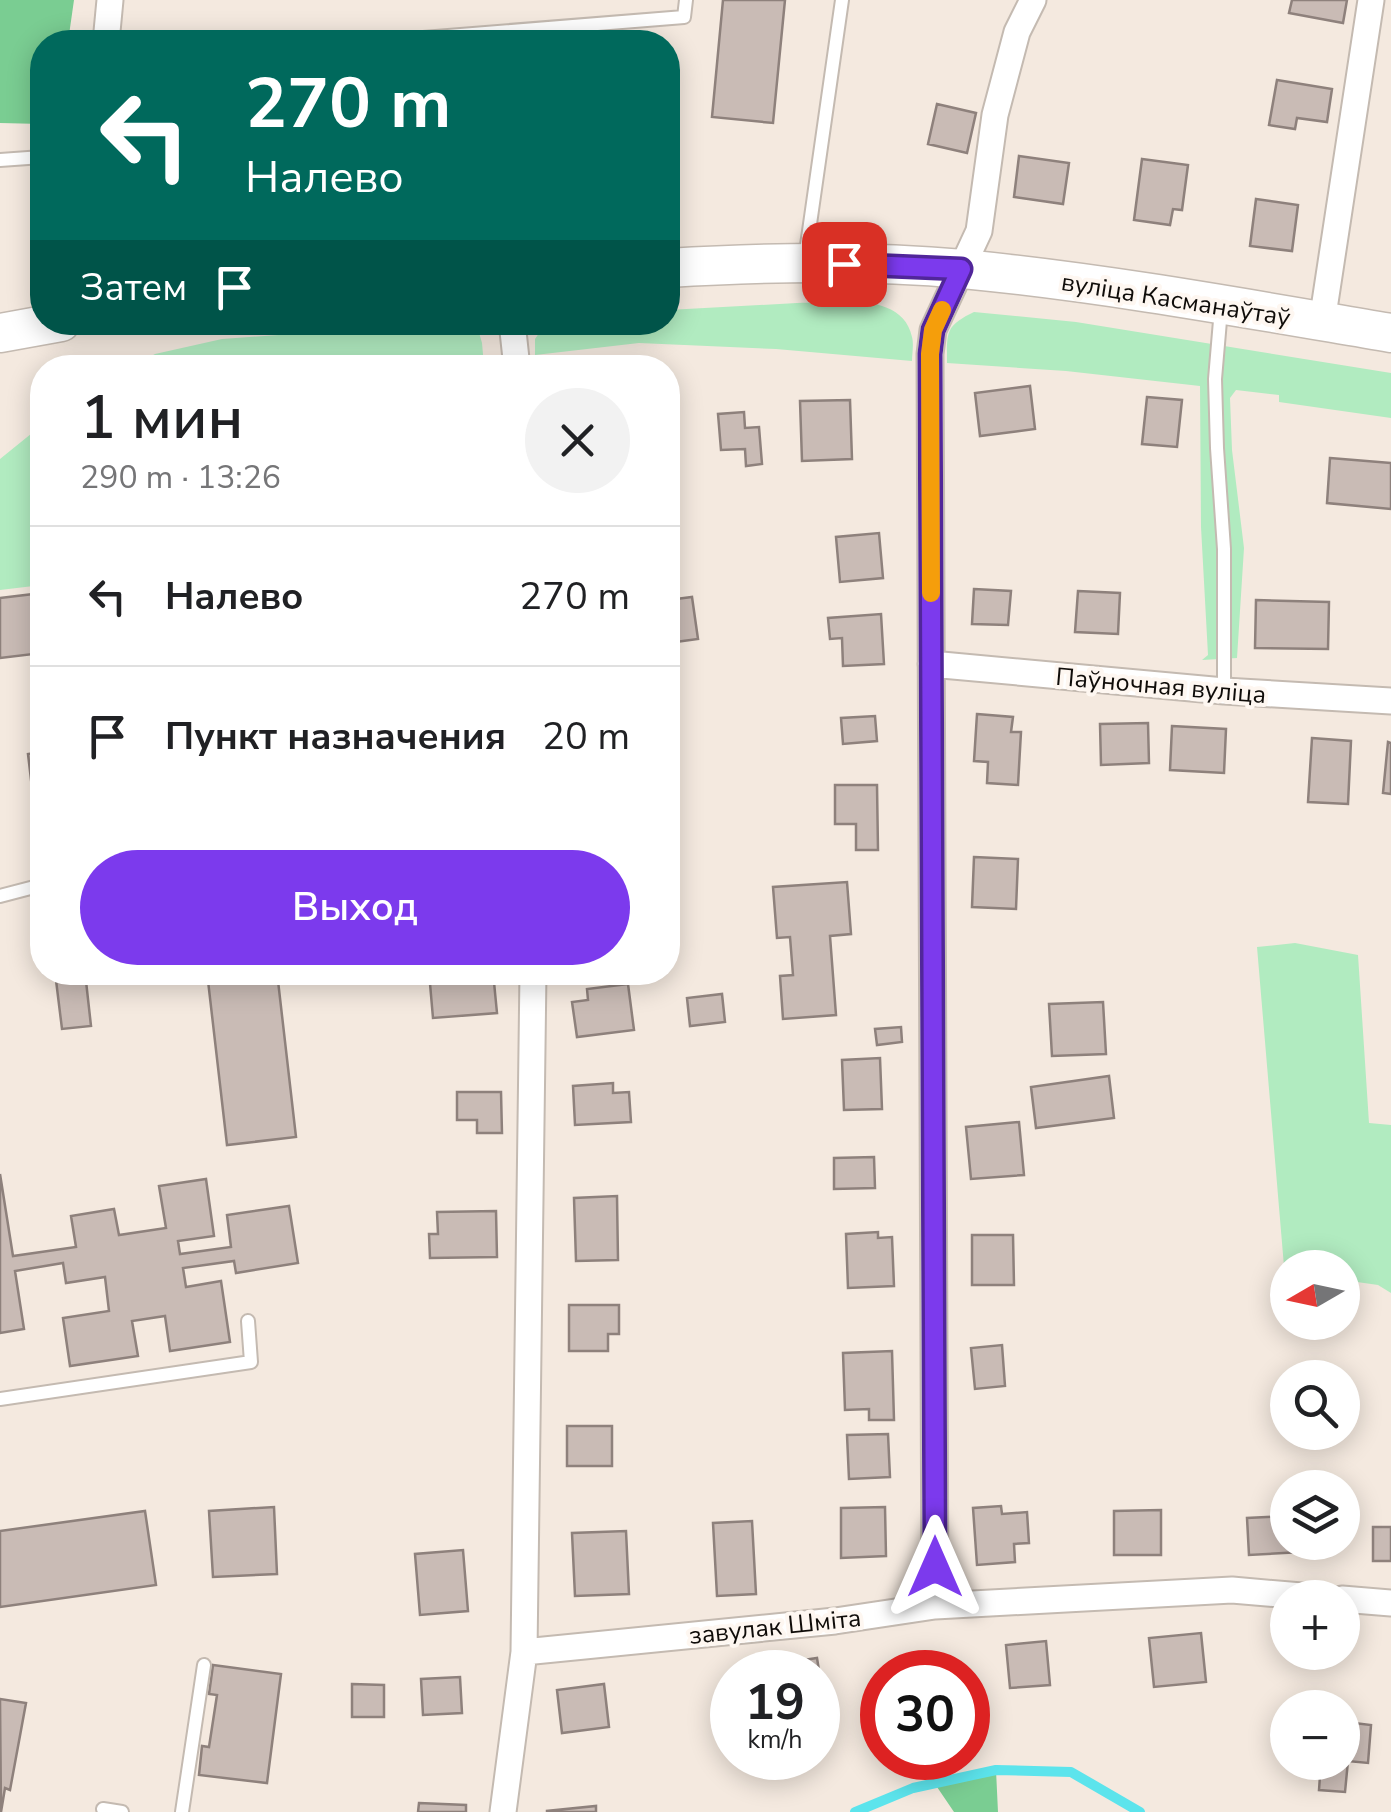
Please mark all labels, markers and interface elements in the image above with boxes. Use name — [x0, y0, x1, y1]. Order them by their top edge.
text: 270 m — [245, 56, 451, 152]
icon: left — [80, 70, 210, 200]
text: Налево — [245, 147, 404, 208]
pin — [802, 222, 887, 307]
icon: arrive — [817, 237, 872, 292]
icon: arrive — [207, 260, 262, 315]
text: Затем — [80, 262, 187, 313]
street label: вуліца Касманаўтаў — [1059, 265, 1293, 335]
text: 1 мин — [80, 377, 243, 459]
button: close — [525, 388, 630, 493]
text: 290 m · 13:26 — [80, 456, 281, 499]
icon: left — [80, 569, 135, 624]
text: Налево — [165, 571, 304, 622]
text: 270 m — [519, 571, 630, 622]
street label: Паўночная вуліца — [1054, 660, 1268, 712]
icon: arrive — [80, 709, 135, 764]
text: Пункт назначения — [165, 711, 506, 762]
text: 20 m — [542, 711, 630, 762]
button: Выход — [80, 850, 630, 965]
north arrow — [1270, 1250, 1360, 1340]
map controls — [1270, 1250, 1360, 1780]
button: search — [1270, 1360, 1360, 1450]
button: layers — [1270, 1470, 1360, 1560]
position arrow — [883, 1515, 987, 1619]
button: + — [1270, 1580, 1360, 1670]
street label: завулак Шміта — [687, 1601, 863, 1653]
speed limit sign: 30 — [860, 1650, 990, 1780]
text: 19 — [745, 1668, 805, 1737]
button: − — [1270, 1690, 1360, 1780]
text: km/h — [747, 1723, 803, 1757]

